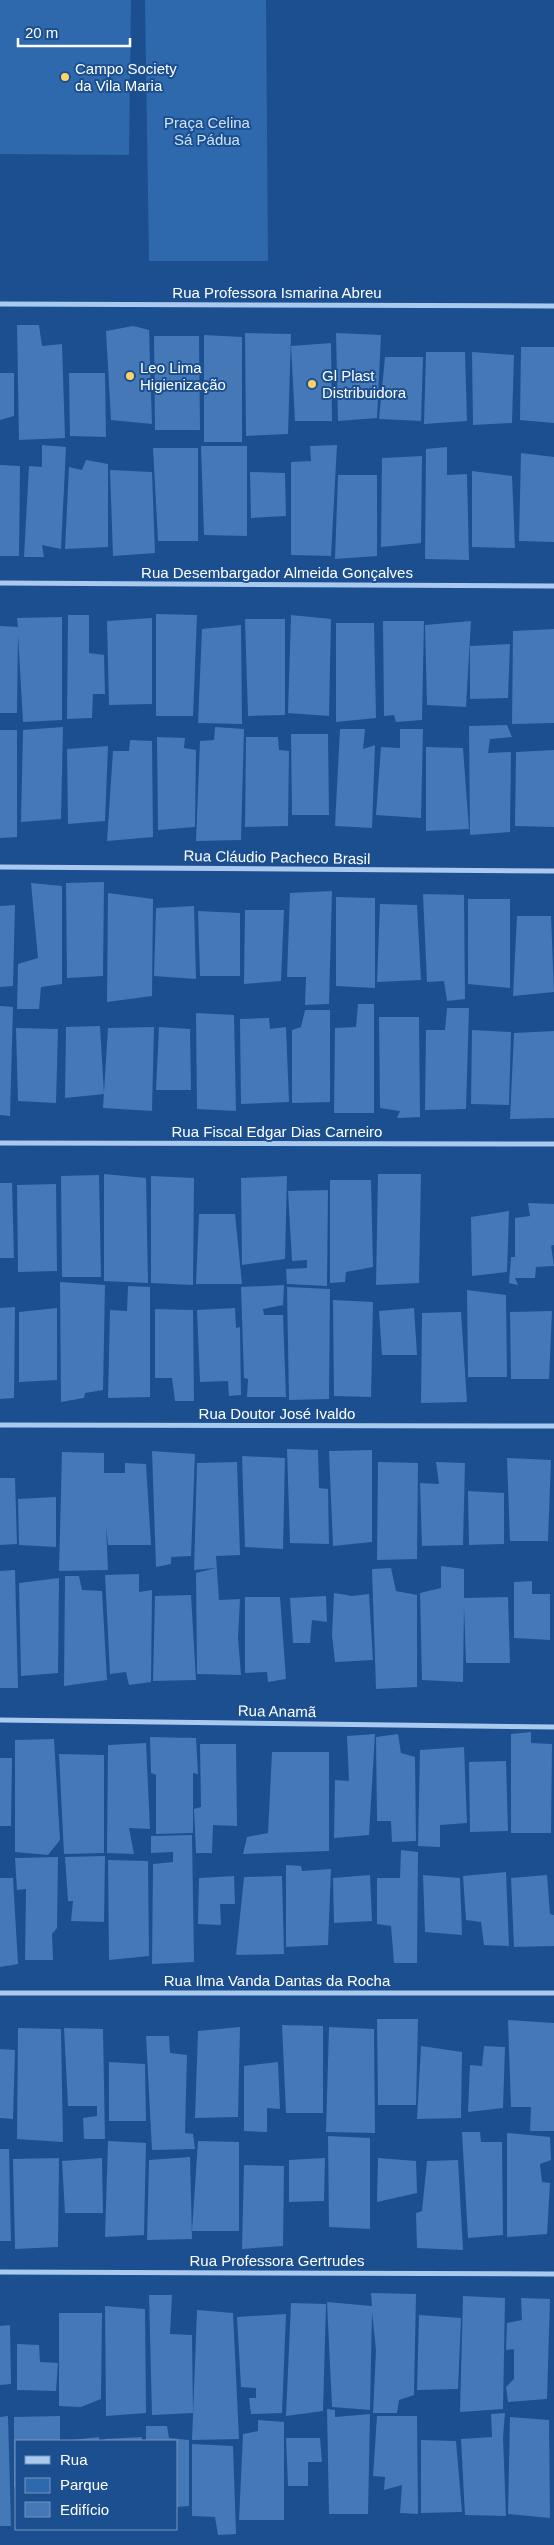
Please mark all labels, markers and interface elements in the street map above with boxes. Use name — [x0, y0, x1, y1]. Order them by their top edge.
scale bar — [18, 15, 130, 47]
text: 20 m — [25, 24, 58, 41]
place label: Campo Society da Vila Maria — [75, 60, 177, 94]
marker: Campo Society da Vila Maria — [59, 71, 71, 83]
park label: Praça Celina Sá Pádua — [164, 114, 251, 148]
street label: Rua Professora Ismarina Abreu — [172, 284, 382, 301]
place label: Leo Lima Higienização — [140, 359, 226, 393]
place label: Gl Plast Distribuidora — [322, 367, 407, 401]
marker: Leo Lima Higienização — [124, 370, 136, 382]
marker: Gl Plast Distribuidora — [306, 378, 318, 390]
street label: Rua Desembargador Almeida Gonçalves — [141, 564, 413, 581]
street label: Rua Cláudio Pacheco Brasil — [183, 847, 371, 867]
street label: Rua Fiscal Edgar Dias Carneiro — [172, 1123, 382, 1140]
street label: Rua Doutor José Ivaldo — [199, 1405, 355, 1422]
street label: Rua Anamã — [238, 1702, 317, 1720]
street label: Rua Ilma Vanda Dantas da Rocha — [164, 1972, 391, 1989]
street label: Rua Professora Gertrudes — [189, 2252, 365, 2269]
legend — [15, 2440, 178, 2530]
text: Rua — [60, 2451, 88, 2468]
text: Parque — [60, 2476, 108, 2493]
text: Edifício — [60, 2501, 109, 2518]

